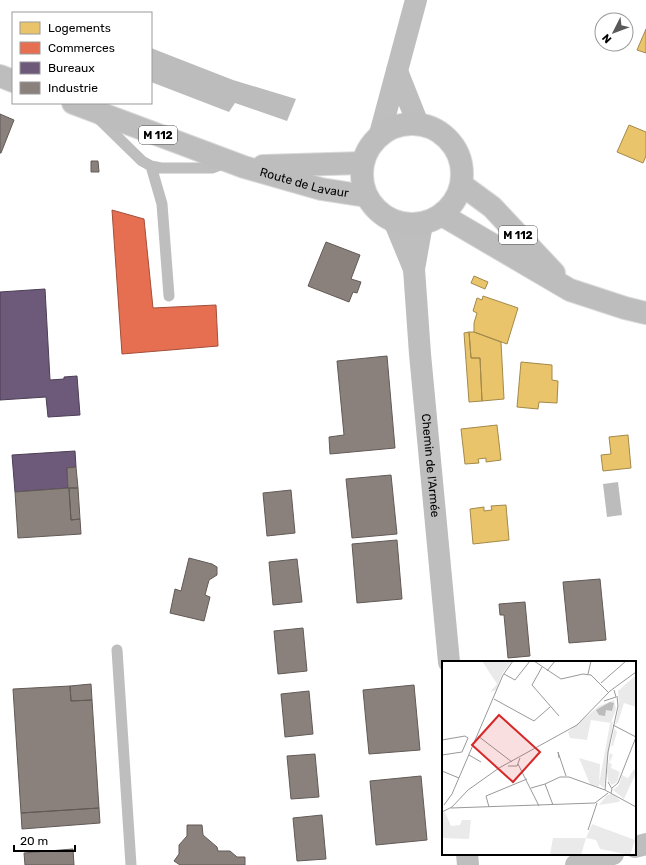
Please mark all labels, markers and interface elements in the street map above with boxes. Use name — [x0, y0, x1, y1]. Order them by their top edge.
legend — [12, 12, 152, 104]
north arrow — [594, 12, 634, 52]
text: Logements — [48, 21, 111, 35]
text: N — [599, 31, 614, 46]
text: Commerces — [48, 41, 115, 55]
text: Bureaux — [48, 61, 95, 75]
text: Industrie — [48, 81, 98, 95]
road number: M 112 — [139, 126, 177, 144]
street label: Route de Lavaur — [258, 165, 350, 200]
road number: M 112 — [499, 226, 537, 244]
street label: Chemin de l'Armée — [419, 413, 442, 518]
inset map — [442, 661, 636, 855]
scale bar — [14, 827, 75, 853]
text: 20 m — [20, 834, 48, 848]

